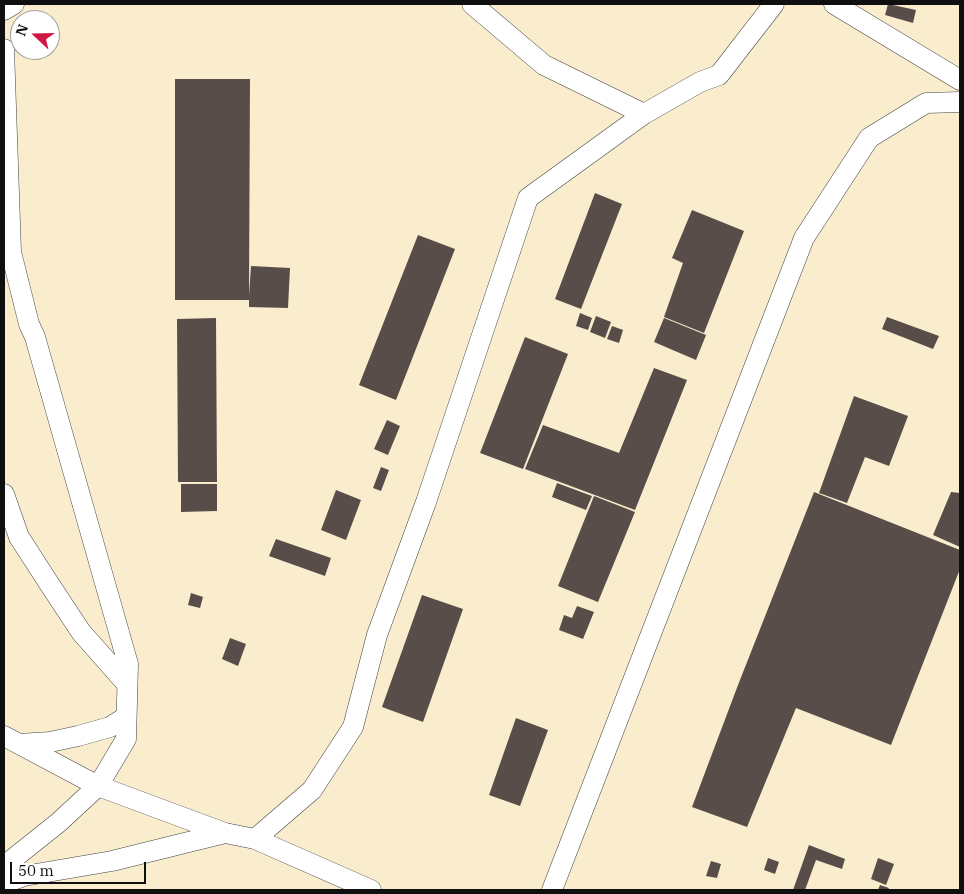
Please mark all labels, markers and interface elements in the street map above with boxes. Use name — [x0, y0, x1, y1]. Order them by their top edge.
north arrow — [10, 10, 60, 60]
text: N — [12, 22, 32, 38]
scale bar — [12, 852, 149, 884]
text: 50 m — [18, 861, 54, 880]

